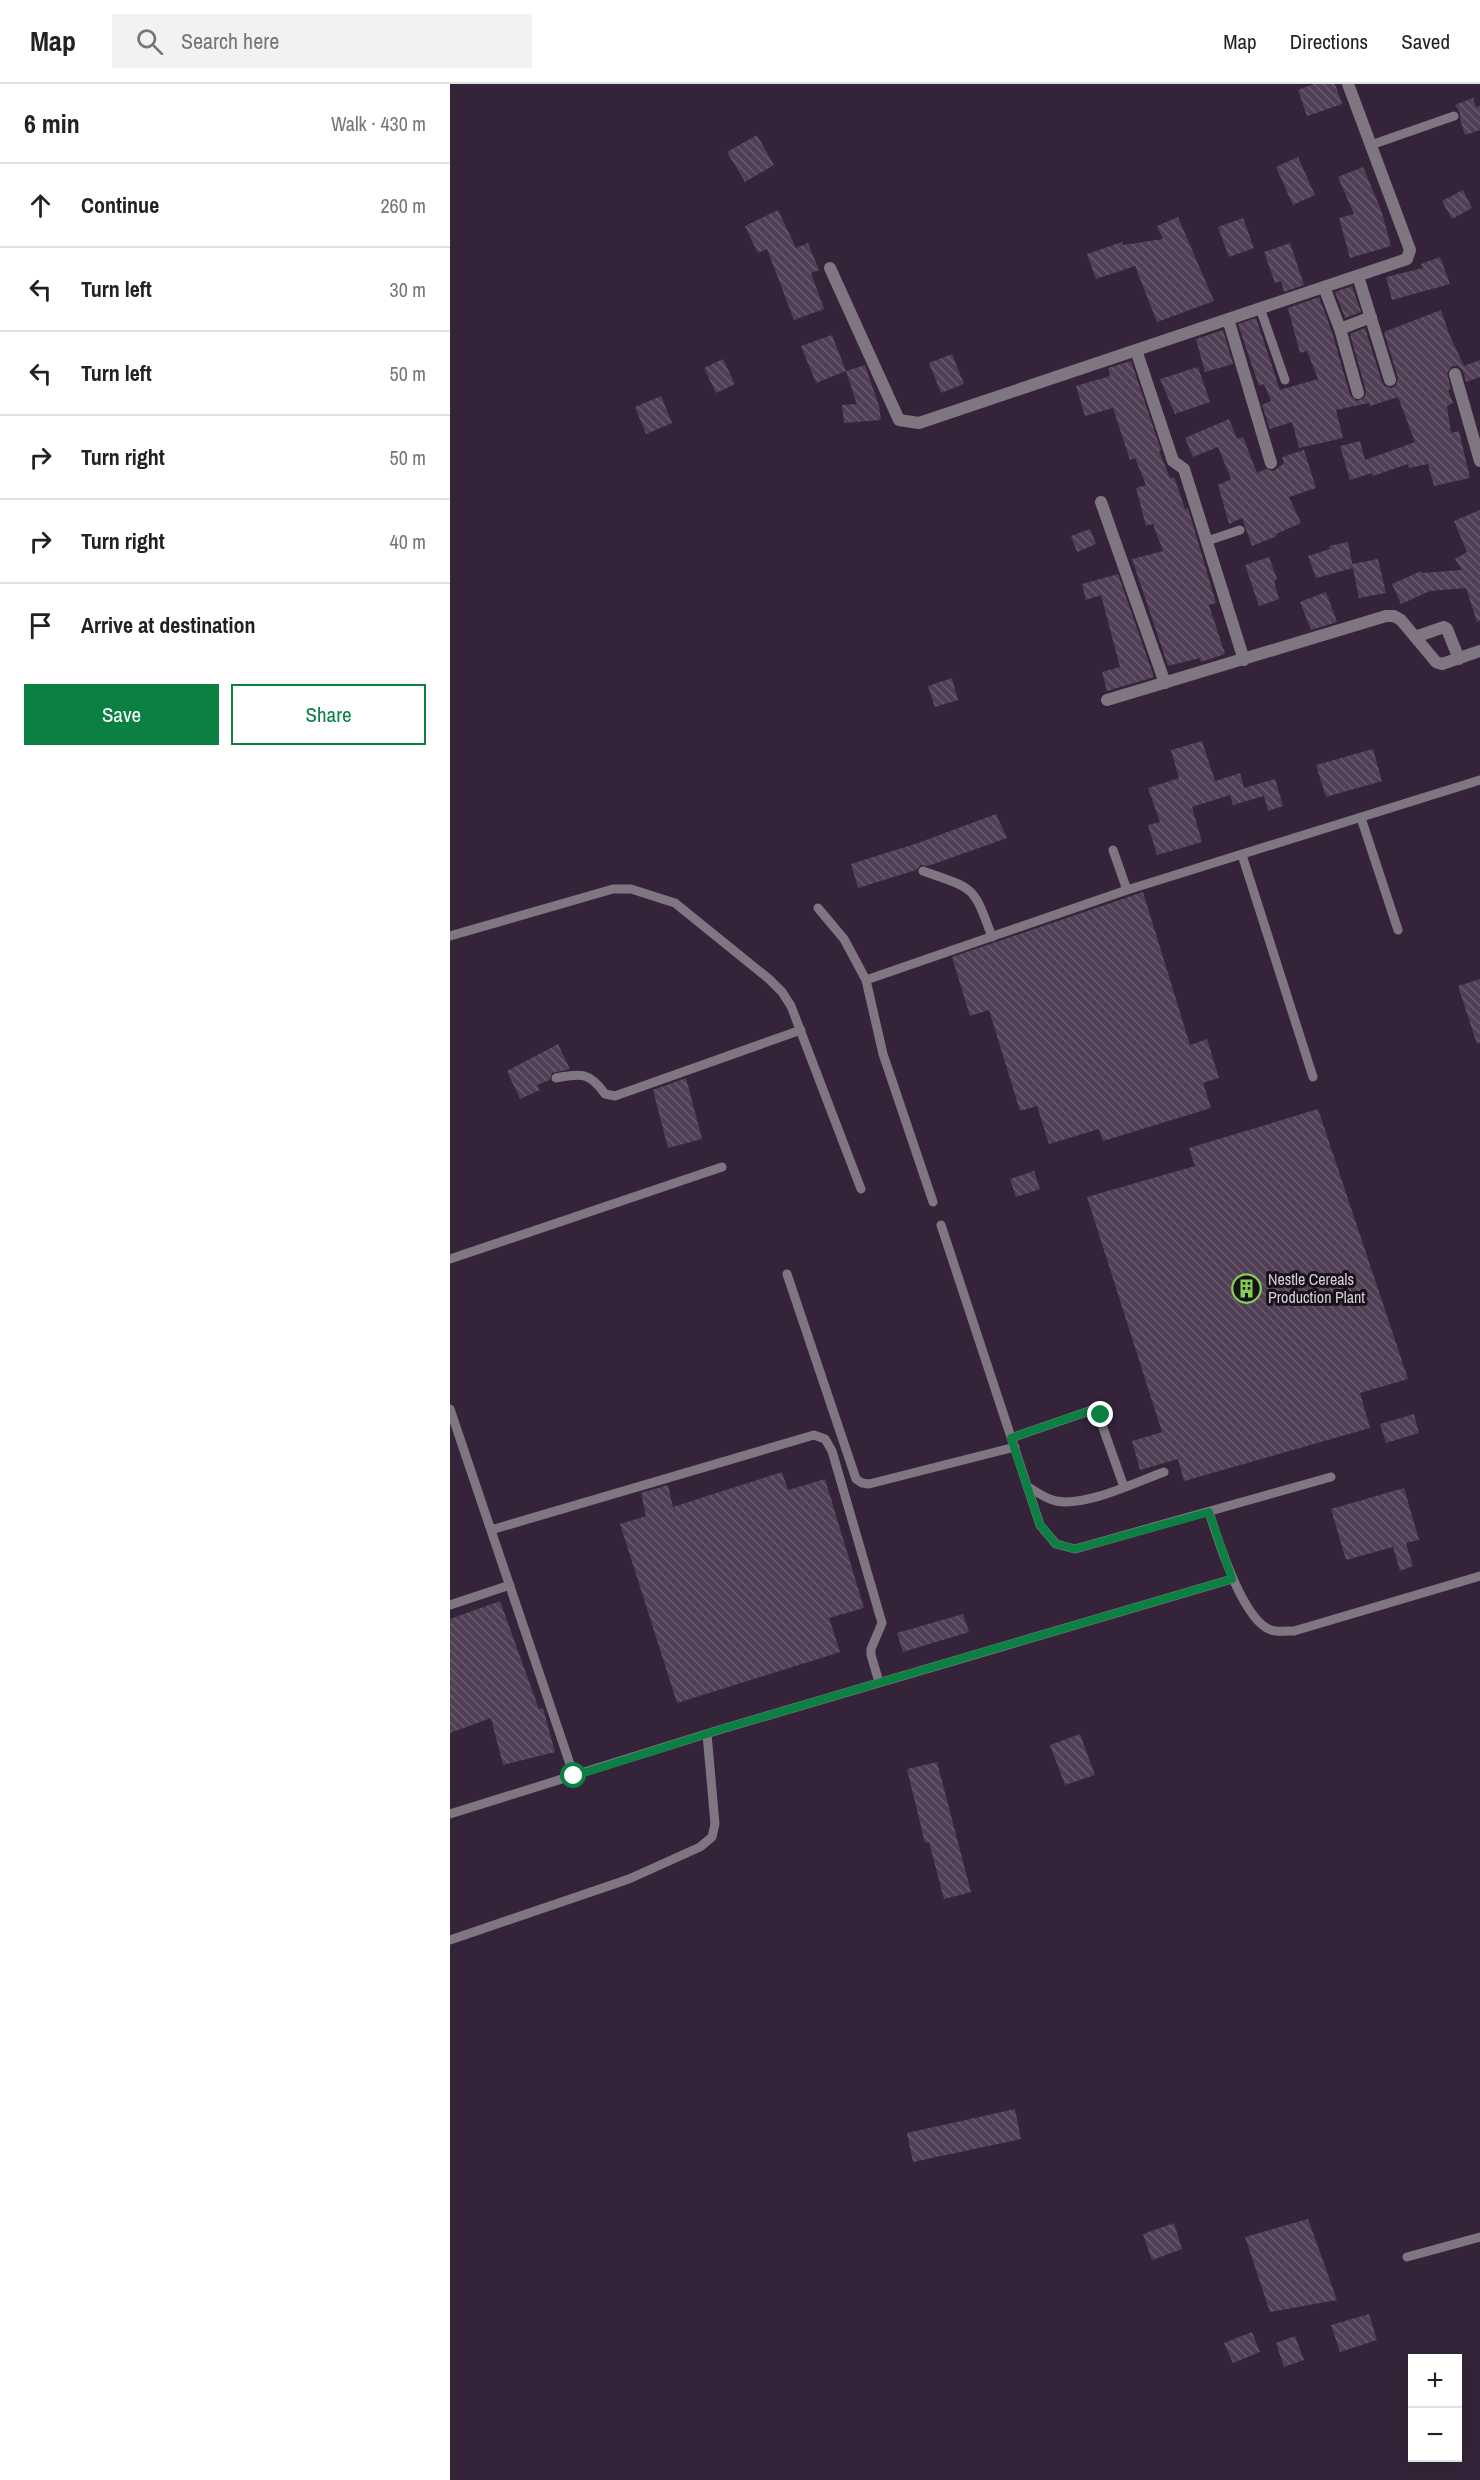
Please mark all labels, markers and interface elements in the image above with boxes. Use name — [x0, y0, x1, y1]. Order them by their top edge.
search box — [112, 14, 532, 68]
text: Map — [30, 22, 76, 60]
icon: search — [133, 25, 166, 58]
text: Search here — [181, 26, 279, 56]
text: Map — [1223, 27, 1257, 56]
text: Directions — [1290, 27, 1368, 56]
text: Saved — [1401, 27, 1450, 56]
text: 6 min — [24, 106, 80, 141]
text: Walk · 430 m — [331, 110, 426, 137]
icon: ahead — [24, 189, 57, 222]
text: Continue — [81, 190, 159, 220]
text: 260 m — [380, 192, 426, 219]
icon: left — [24, 273, 57, 306]
text: Turn left — [81, 274, 152, 304]
text: 30 m — [390, 276, 426, 303]
icon: left — [24, 357, 57, 390]
text: Turn left — [81, 358, 152, 388]
text: 50 m — [390, 360, 426, 387]
icon: right — [24, 441, 57, 474]
text: Turn right — [81, 442, 165, 472]
text: 50 m — [390, 444, 426, 471]
icon: right — [24, 525, 57, 558]
text: Turn right — [81, 526, 165, 556]
text: 40 m — [390, 528, 426, 555]
icon: arrive — [24, 609, 57, 642]
text: Arrive at destination — [81, 610, 255, 640]
button: Save — [24, 684, 219, 745]
button: Share — [231, 684, 426, 745]
place label: Nestle Cereals Production Plant — [1268, 1268, 1365, 1308]
building icon: Nestle Cereals Production Plant — [1231, 1272, 1263, 1304]
route end — [1087, 1401, 1113, 1427]
route start — [560, 1762, 586, 1788]
map controls — [1408, 2354, 1462, 2462]
button: + — [1408, 2354, 1462, 2408]
button: − — [1408, 2408, 1462, 2462]

